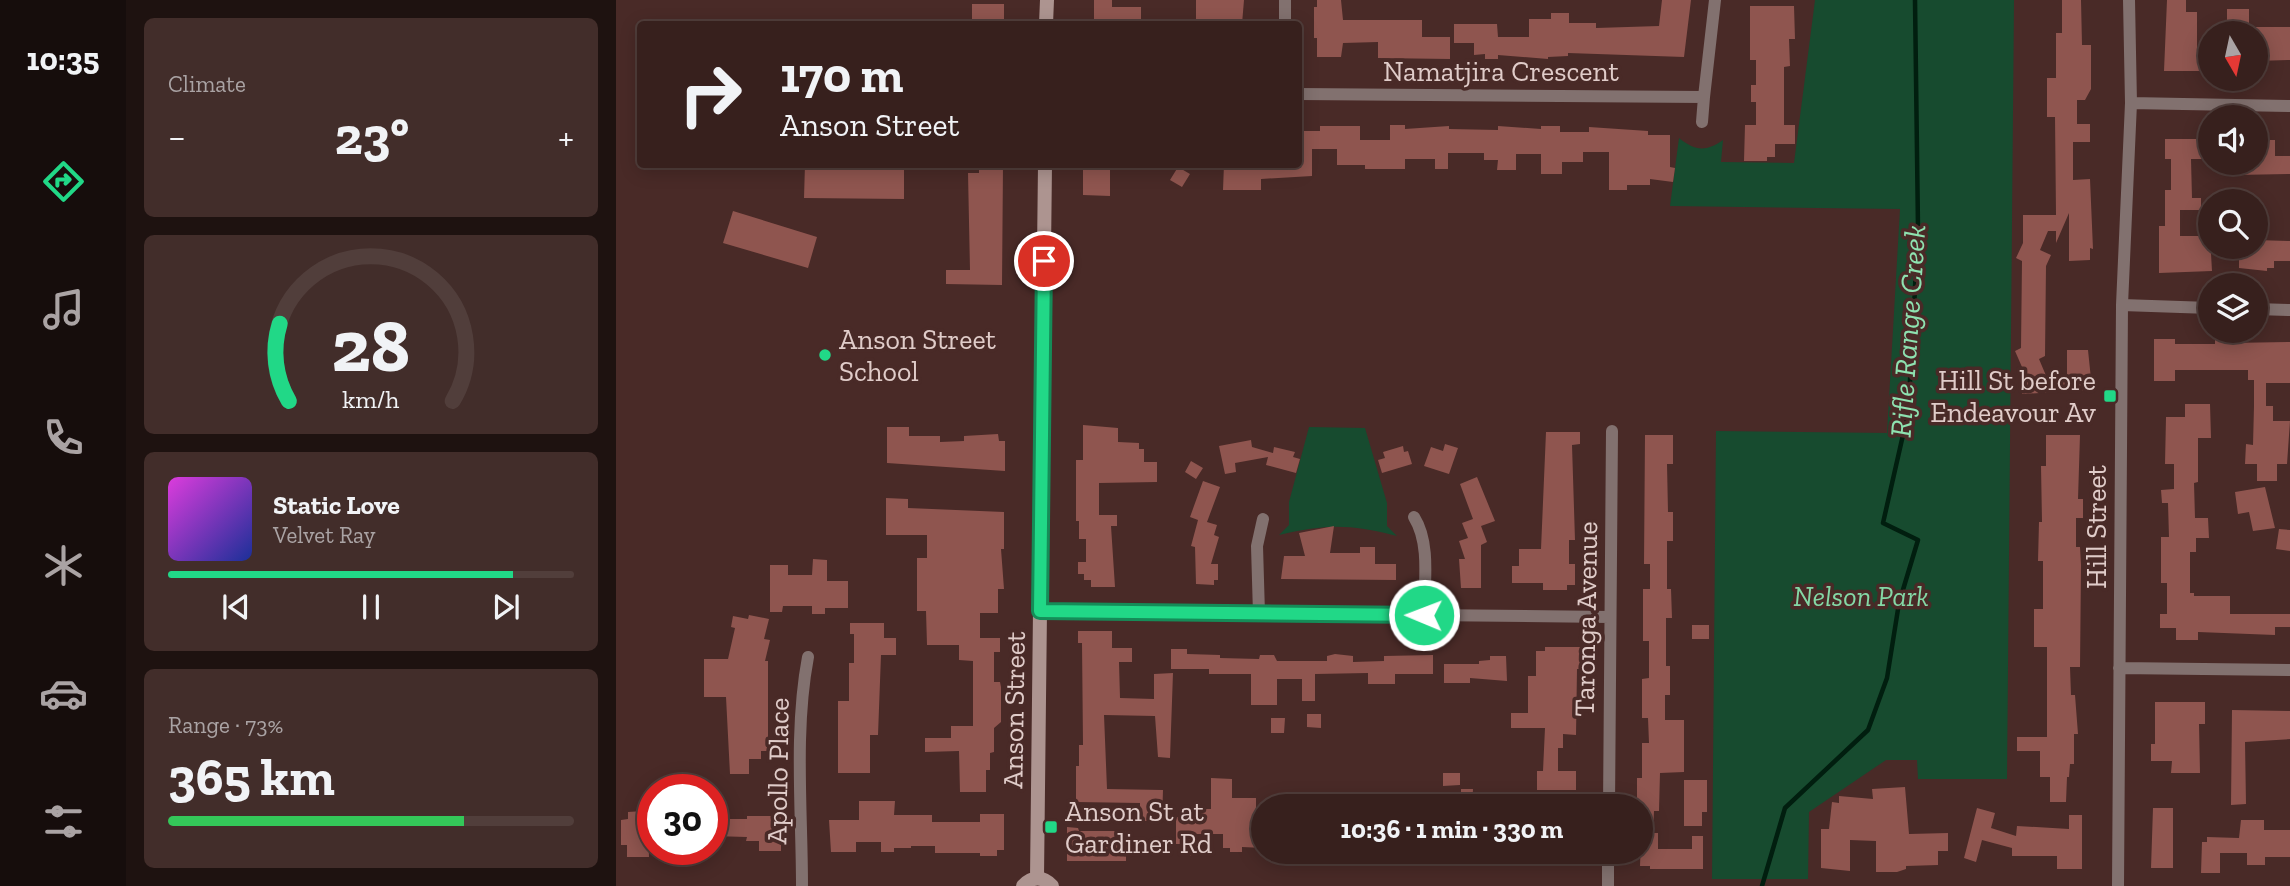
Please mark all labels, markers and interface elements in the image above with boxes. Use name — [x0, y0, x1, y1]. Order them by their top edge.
north arrow — [2198, 21, 2268, 91]
map controls — [2198, 21, 2268, 343]
text: 10:35 — [26, 40, 100, 78]
text: 170 m — [780, 46, 903, 105]
icon: right — [665, 49, 756, 140]
street label: Namatjira Crescent — [1383, 55, 1620, 88]
text: Climate — [168, 70, 246, 98]
text: 23° — [335, 105, 409, 167]
button: sound — [2198, 105, 2268, 175]
text: Anson Street — [780, 106, 959, 144]
text: − — [168, 114, 186, 160]
text: + — [558, 114, 574, 160]
icon: directions — [39, 157, 88, 206]
button: search — [2198, 189, 2268, 259]
water label: Rifle Range Creek — [1883, 224, 1933, 438]
pin — [1014, 231, 1074, 291]
icon: arrive — [1025, 242, 1063, 280]
button: layers — [2198, 273, 2268, 343]
icon: music — [39, 285, 88, 334]
text: 28 — [332, 302, 410, 390]
place label: Anson Street School — [839, 323, 997, 388]
marker: Anson Street School — [817, 347, 833, 363]
place label: Hill St before Endeavour Av — [1930, 364, 2096, 429]
text: km/h — [342, 383, 400, 413]
marker: Hill St before Endeavour Av — [2102, 388, 2118, 404]
icon: phone — [39, 413, 88, 462]
street label: Hill Street — [2080, 464, 2113, 589]
text: Static Love — [273, 489, 400, 521]
text: Velvet Ray — [273, 521, 375, 549]
street label: Taronga Avenue — [1568, 521, 1604, 717]
icon: climate — [39, 541, 88, 590]
position arrow — [1387, 578, 1461, 652]
park label: Nelson Park — [1793, 580, 1929, 613]
icon: previous — [217, 588, 255, 626]
icon: pause — [352, 588, 390, 626]
icon: next — [487, 588, 525, 626]
street label: Anson Street — [996, 631, 1032, 789]
icon: car — [39, 669, 88, 718]
street label: Apollo Place — [760, 697, 796, 845]
text: Range · 73% — [168, 711, 283, 739]
text: 365 km — [168, 746, 335, 808]
speed limit sign: 30 — [637, 774, 728, 865]
place label: Anson St at Gardiner Rd — [1065, 795, 1212, 860]
icon: filters — [39, 797, 88, 846]
text: 10:36 · 1 min · 330 m — [1341, 813, 1563, 845]
marker: Anson St at Gardiner Rd — [1043, 819, 1059, 835]

